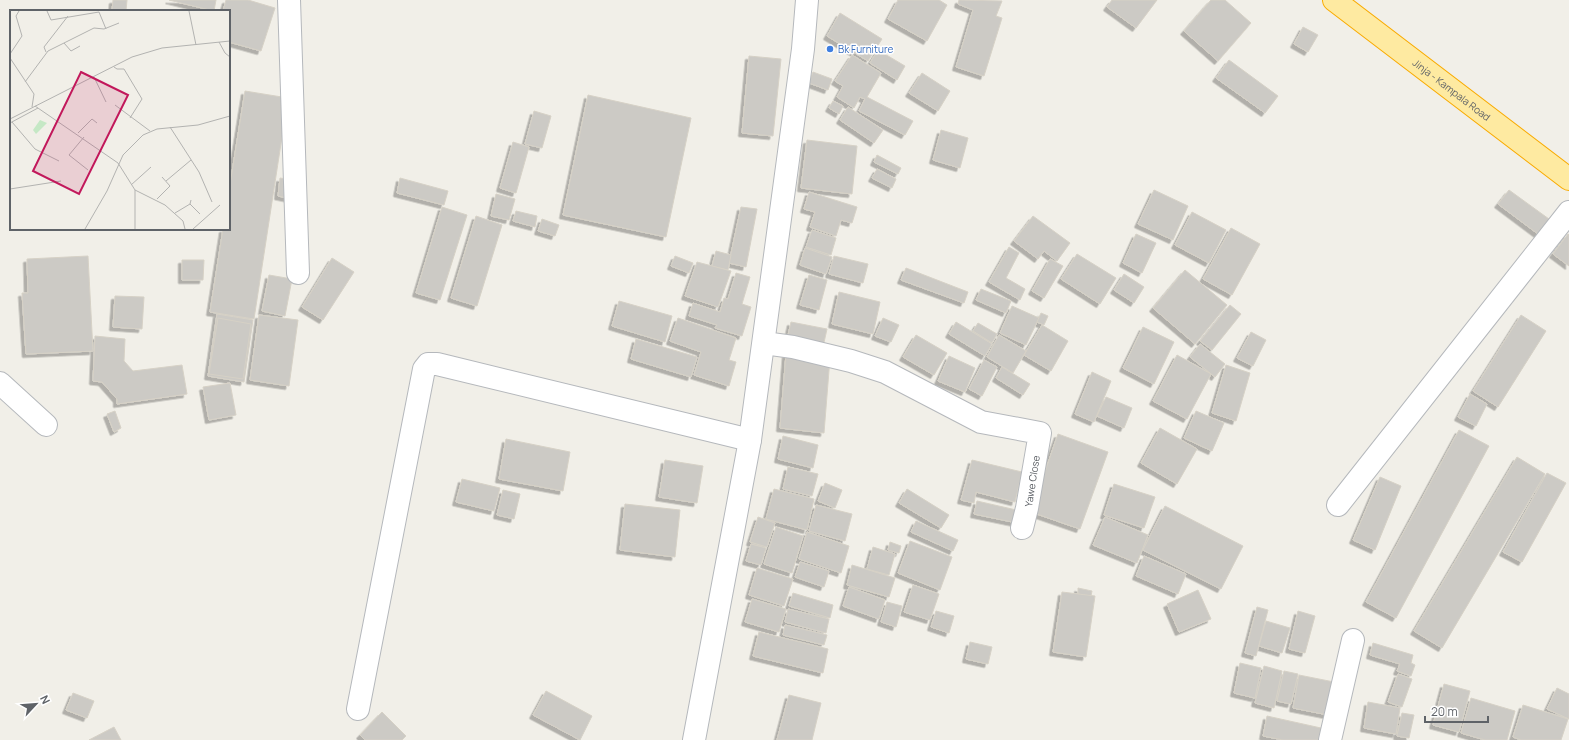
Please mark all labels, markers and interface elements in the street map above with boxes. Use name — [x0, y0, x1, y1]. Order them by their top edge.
inset map — [10, 10, 230, 230]
place label: Bk Furniture — [838, 42, 893, 56]
marker: Bk Furniture — [825, 44, 835, 54]
street label: Jinja - Kampala Road — [1410, 56, 1494, 124]
street label: Yawe Close — [1021, 454, 1043, 508]
north arrow — [16, 684, 56, 724]
text: N — [37, 693, 54, 706]
scale bar — [1425, 698, 1488, 724]
text: 20 m — [1431, 703, 1458, 720]

